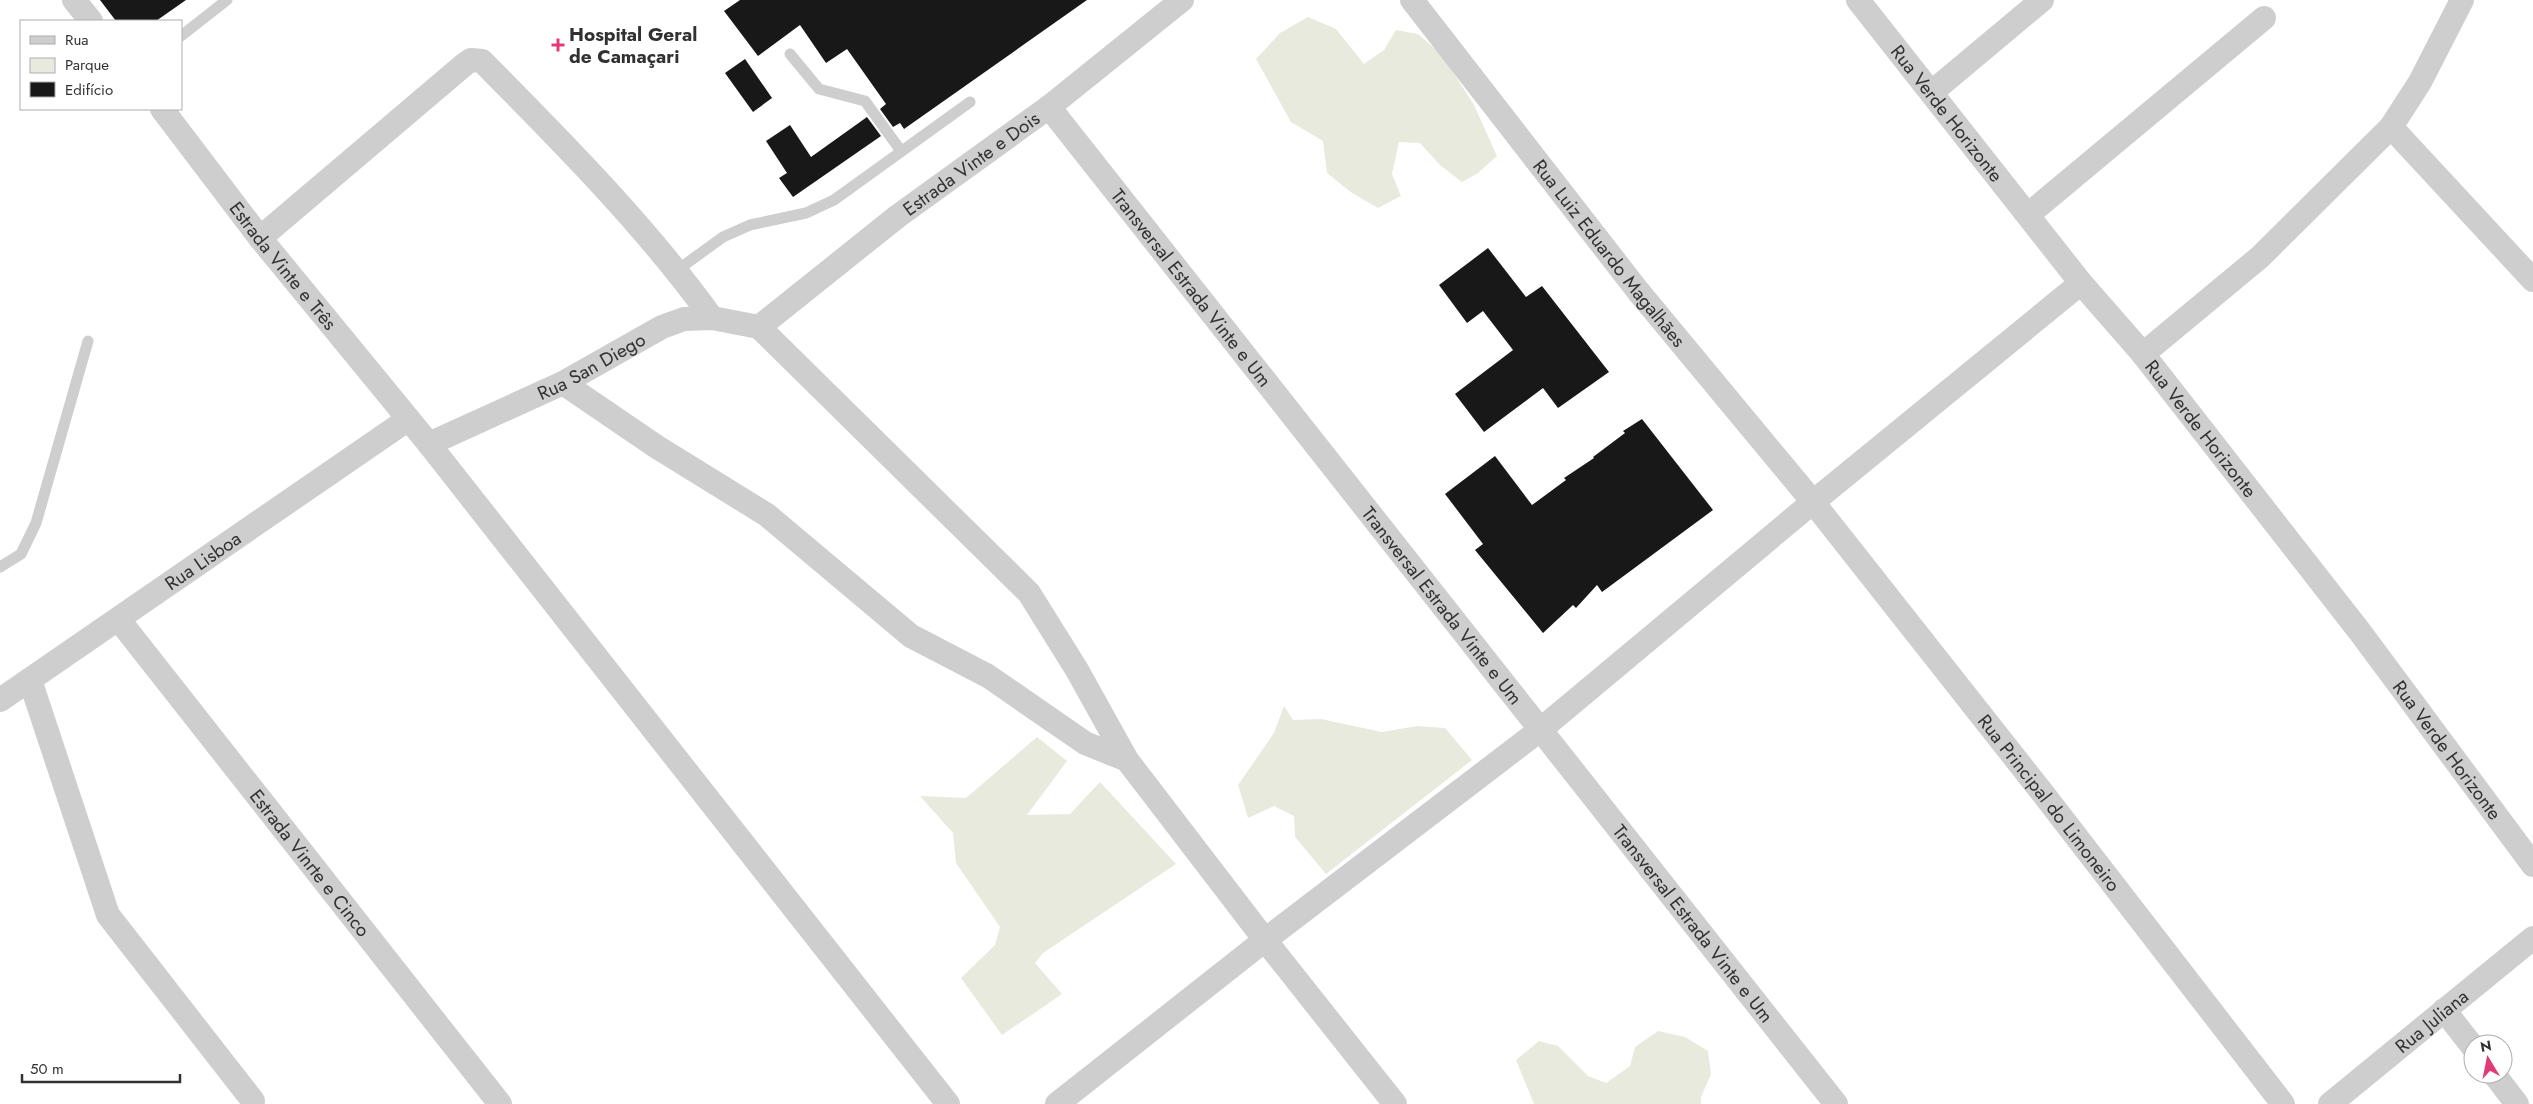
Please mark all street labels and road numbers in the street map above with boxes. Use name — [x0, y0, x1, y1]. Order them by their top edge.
street label: Rua Verde Horizonte — [1885, 39, 2010, 188]
street label: Estrada Vinte e Dois — [897, 104, 1045, 222]
street label: Rua Luiz Eduardo Magalhães — [1527, 153, 1693, 353]
street label: Transversal Estrada Vinte e Um — [1105, 183, 1278, 392]
street label: Estrada Vinte e Três — [223, 196, 344, 336]
street label: Rua San Diego — [533, 326, 650, 406]
street label: Rua Verde Horizonte — [2139, 354, 2264, 503]
street label: Transversal Estrada Vinte e Um — [1356, 501, 1529, 710]
street label: Rua Lisboa — [159, 525, 246, 596]
street label: Rua Verde Horizonte — [2387, 674, 2508, 825]
street label: Rua Principal do Limoneiro — [1972, 708, 2127, 897]
street label: Estrada Vinrte e Cinco — [244, 783, 377, 942]
street label: Transversal Estrada Vinte e Um — [1607, 819, 1780, 1028]
street label: Rua Juliana — [2389, 983, 2474, 1059]

